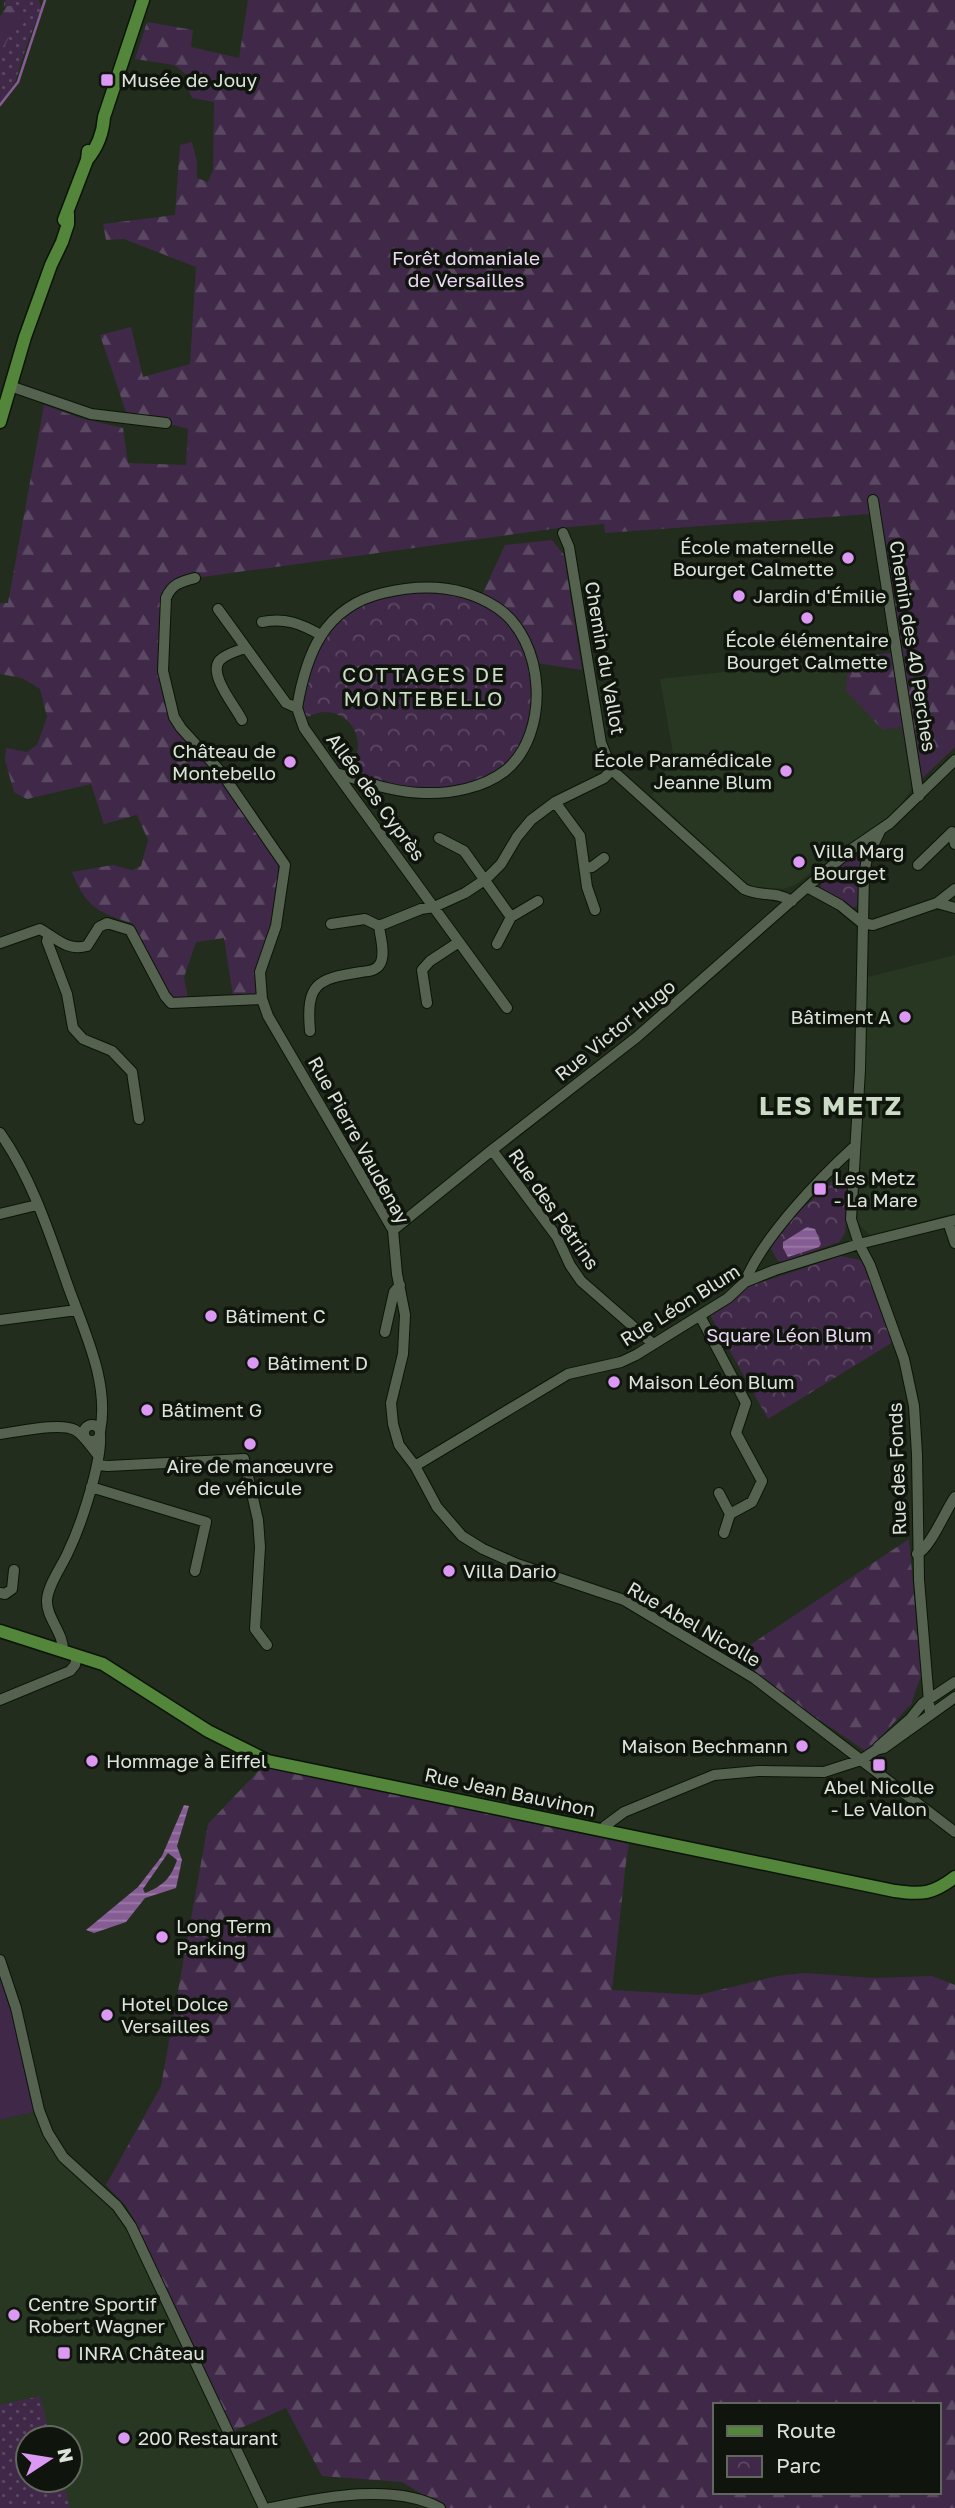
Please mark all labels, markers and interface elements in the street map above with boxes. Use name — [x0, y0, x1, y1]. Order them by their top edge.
place label: Musée de Jouy — [121, 68, 258, 91]
marker: Musée de Jouy — [99, 72, 115, 88]
park label: Forêt domaniale de Versailles — [392, 246, 540, 291]
place label: École maternelle Bourget Calmette — [672, 535, 834, 580]
street label: Chemin des 40 Perches — [885, 539, 942, 753]
marker: École maternelle Bourget Calmette — [840, 550, 856, 566]
street label: Chemin du Vallot — [581, 579, 630, 736]
place label: Jardin d'Émilie — [753, 584, 886, 607]
marker: Jardin d'Émilie — [731, 588, 747, 604]
marker: École élémentaire Bourget Calmette — [799, 610, 815, 626]
place label: École élémentaire Bourget Calmette — [725, 628, 889, 673]
district label: COTTAGES DE MONTEBELLO — [342, 661, 506, 711]
street label: Allée des Cyprès — [322, 728, 430, 865]
place label: Château de Montebello — [172, 739, 276, 784]
place label: École Paramédicale Jeanne Blum — [594, 748, 772, 793]
marker: Château de Montebello — [282, 754, 298, 770]
marker: École Paramédicale Jeanne Blum — [778, 763, 794, 779]
place label: Villa Marg Bourget — [813, 839, 904, 884]
marker: Villa Marg Bourget — [791, 854, 807, 870]
street label: Rue Victor Hugo — [550, 974, 679, 1085]
place label: Bâtiment A — [791, 1005, 891, 1028]
marker: Bâtiment A — [897, 1009, 913, 1025]
street label: Rue Pierre Vaudenay — [304, 1052, 415, 1228]
district label: LES METZ — [759, 1090, 903, 1121]
street label: Rue des Pétrins — [504, 1144, 605, 1274]
place label: Les Metz - La Mare — [834, 1166, 918, 1211]
marker: Les Metz - La Mare — [812, 1181, 828, 1197]
street label: Rue Léon Blum — [616, 1259, 744, 1350]
place label: Bâtiment C — [225, 1304, 326, 1327]
marker: Bâtiment C — [203, 1308, 219, 1324]
park label: Square Léon Blum — [706, 1323, 872, 1346]
place label: Bâtiment D — [267, 1351, 368, 1374]
marker: Bâtiment D — [245, 1355, 261, 1371]
place label: Maison Léon Blum — [628, 1370, 795, 1393]
marker: Maison Léon Blum — [606, 1374, 622, 1390]
place label: Bâtiment G — [161, 1398, 262, 1421]
marker: Bâtiment G — [139, 1402, 155, 1418]
street label: Rue des Fonds — [883, 1402, 910, 1536]
marker: Aire de manœuvre de véhicule — [242, 1436, 258, 1452]
place label: Aire de manœuvre de véhicule — [167, 1454, 333, 1499]
place label: Villa Dario — [463, 1559, 556, 1582]
marker: Villa Dario — [441, 1563, 457, 1579]
street label: Rue Abel Nicolle — [623, 1576, 765, 1671]
place label: Maison Bechmann — [621, 1734, 788, 1757]
marker: Maison Bechmann — [794, 1738, 810, 1754]
place label: Hommage à Eiffel — [106, 1749, 267, 1772]
marker: Hommage à Eiffel — [84, 1753, 100, 1769]
marker: Abel Nicolle - Le Vallon — [871, 1757, 887, 1773]
street label: Rue Jean Bauvinon — [423, 1762, 598, 1821]
place label: Abel Nicolle - Le Vallon — [824, 1775, 934, 1820]
place label: Long Term Parking — [176, 1914, 271, 1959]
marker: Long Term Parking — [154, 1929, 170, 1945]
place label: Hotel Dolce Versailles — [121, 1992, 228, 2037]
marker: Hotel Dolce Versailles — [99, 2007, 115, 2023]
place label: Centre Sportif Robert Wagner — [28, 2292, 166, 2337]
marker: Centre Sportif Robert Wagner — [6, 2307, 22, 2323]
place label: INRA Château — [78, 2341, 205, 2364]
marker: INRA Château — [56, 2345, 72, 2361]
legend — [713, 2403, 941, 2494]
text: Route — [776, 2417, 836, 2443]
north arrow — [14, 2424, 84, 2494]
place label: 200 Restaurant — [138, 2426, 278, 2449]
marker: 200 Restaurant — [116, 2430, 132, 2446]
text: N — [53, 2446, 79, 2465]
text: Parc — [776, 2452, 821, 2478]

